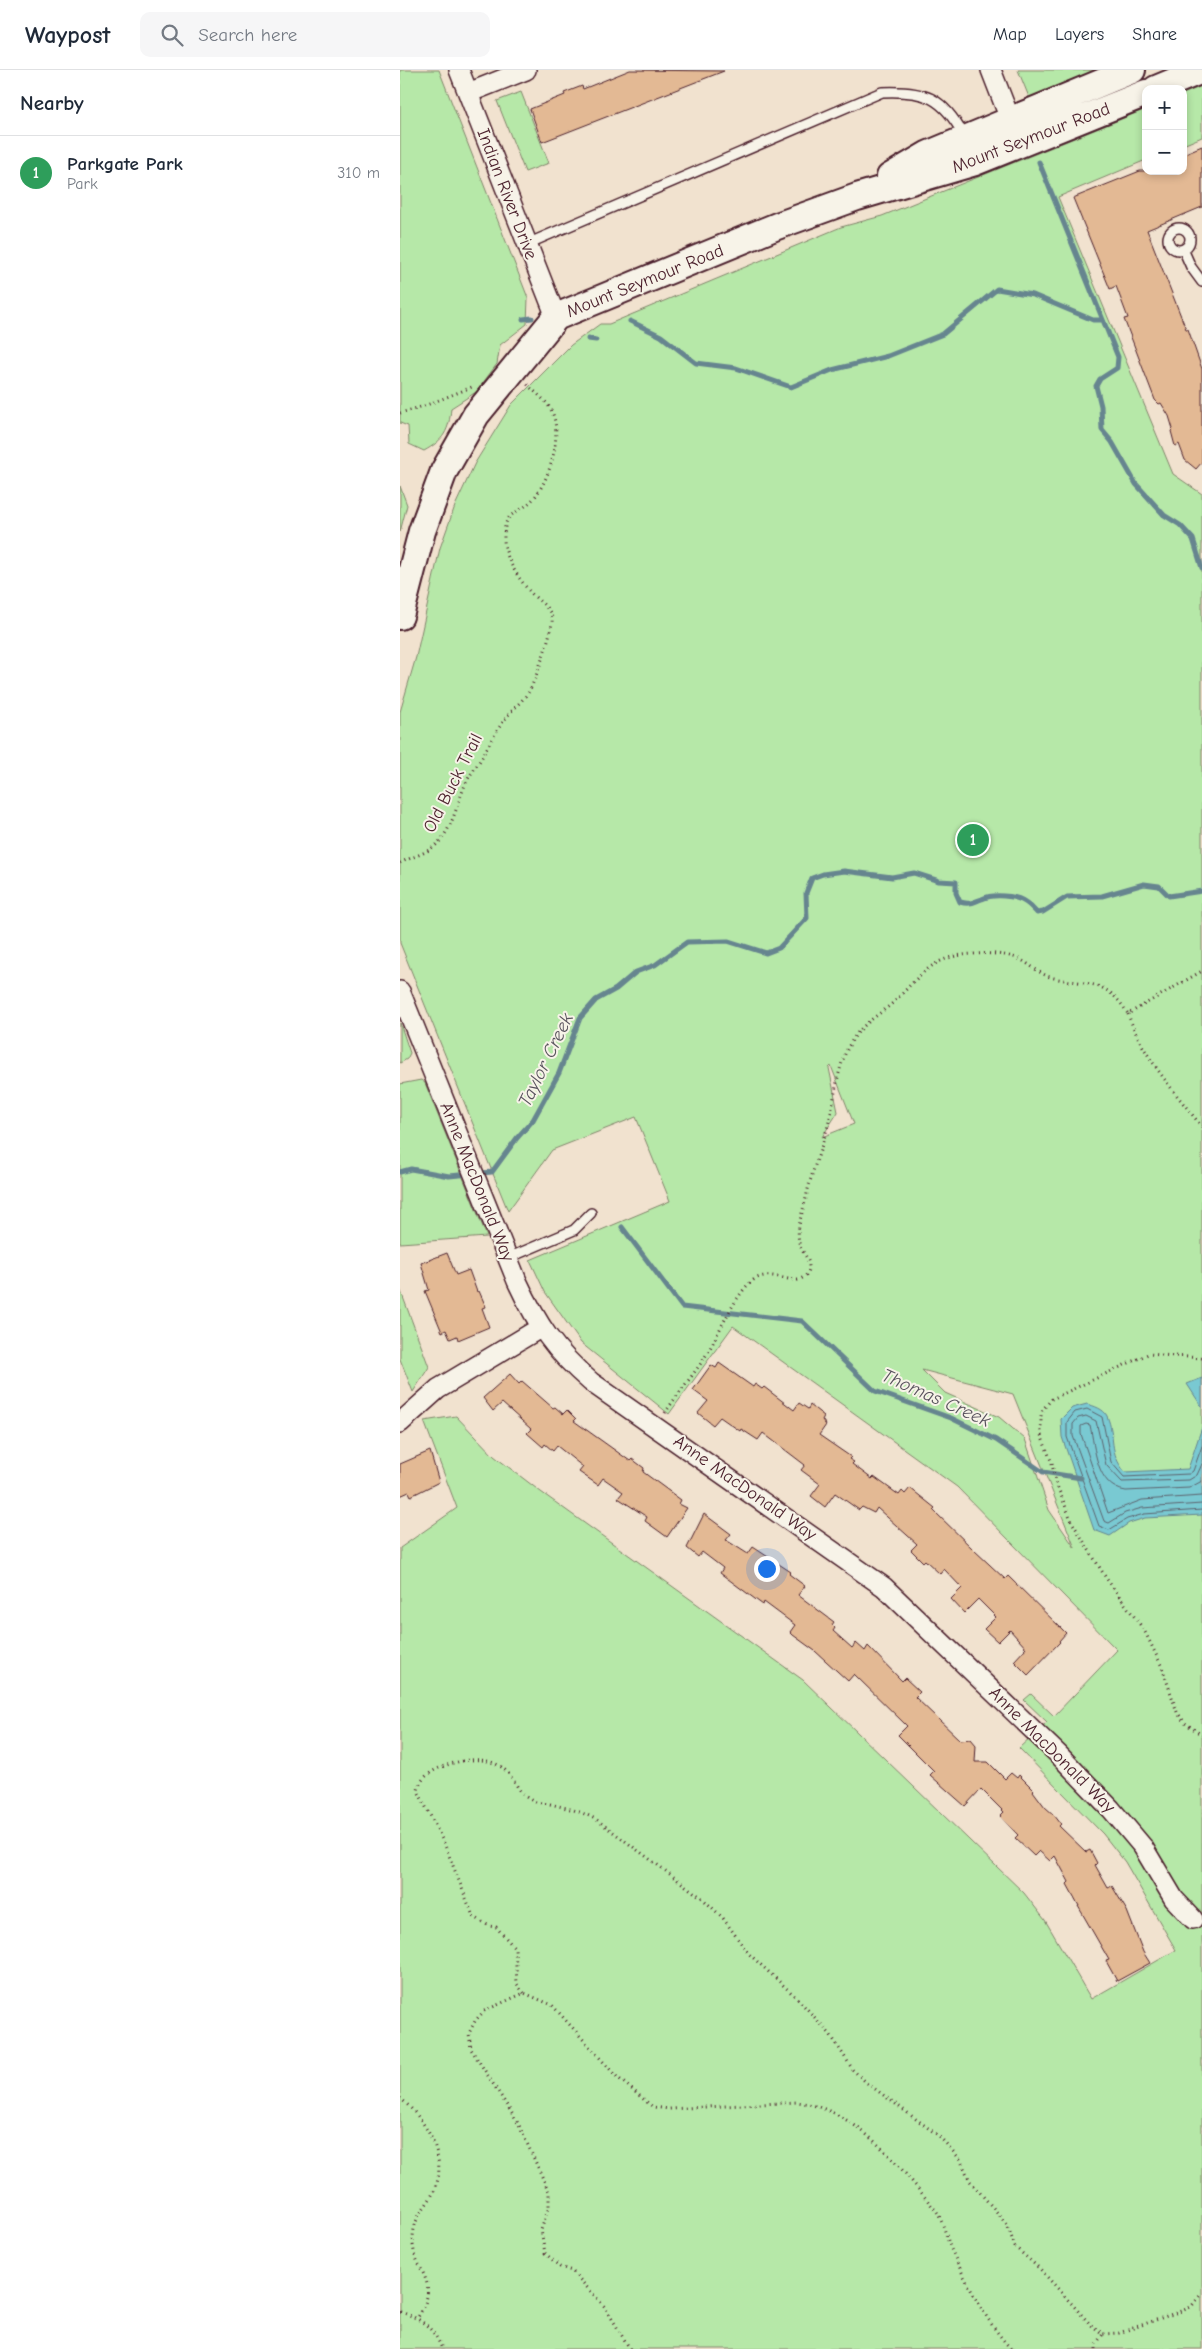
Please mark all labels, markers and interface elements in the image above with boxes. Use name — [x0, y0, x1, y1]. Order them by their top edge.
search box — [140, 12, 490, 57]
text: Waypost — [25, 21, 110, 49]
icon: search — [158, 21, 186, 49]
text: Search here — [198, 24, 297, 46]
text: Map — [993, 24, 1027, 45]
text: Layers — [1055, 24, 1104, 45]
text: Share — [1132, 24, 1177, 45]
map controls — [1142, 85, 1187, 175]
button: + — [1142, 85, 1187, 130]
text: Nearby — [20, 91, 84, 115]
street label: Mount Seymour Road — [949, 98, 1113, 178]
street label: Indian River Drive — [472, 125, 542, 263]
button: − — [1142, 130, 1187, 175]
text: Parkgate Park — [67, 153, 183, 175]
text: 1 — [33, 164, 39, 182]
text: 310 m — [337, 164, 380, 182]
text: Park — [67, 175, 98, 193]
street label: Mount Seymour Road — [563, 240, 727, 322]
street label: Old Buck Trail — [419, 730, 487, 836]
pin: 1 — [957, 821, 989, 859]
water label: Taylor Creek — [514, 1009, 578, 1110]
street label: Anne MacDonald Way — [435, 1099, 519, 1266]
water label: Thomas Creek — [878, 1364, 995, 1432]
street label: Anne MacDonald Way — [669, 1431, 821, 1546]
your location — [754, 1556, 780, 1582]
street label: Anne MacDonald Way — [985, 1683, 1120, 1818]

